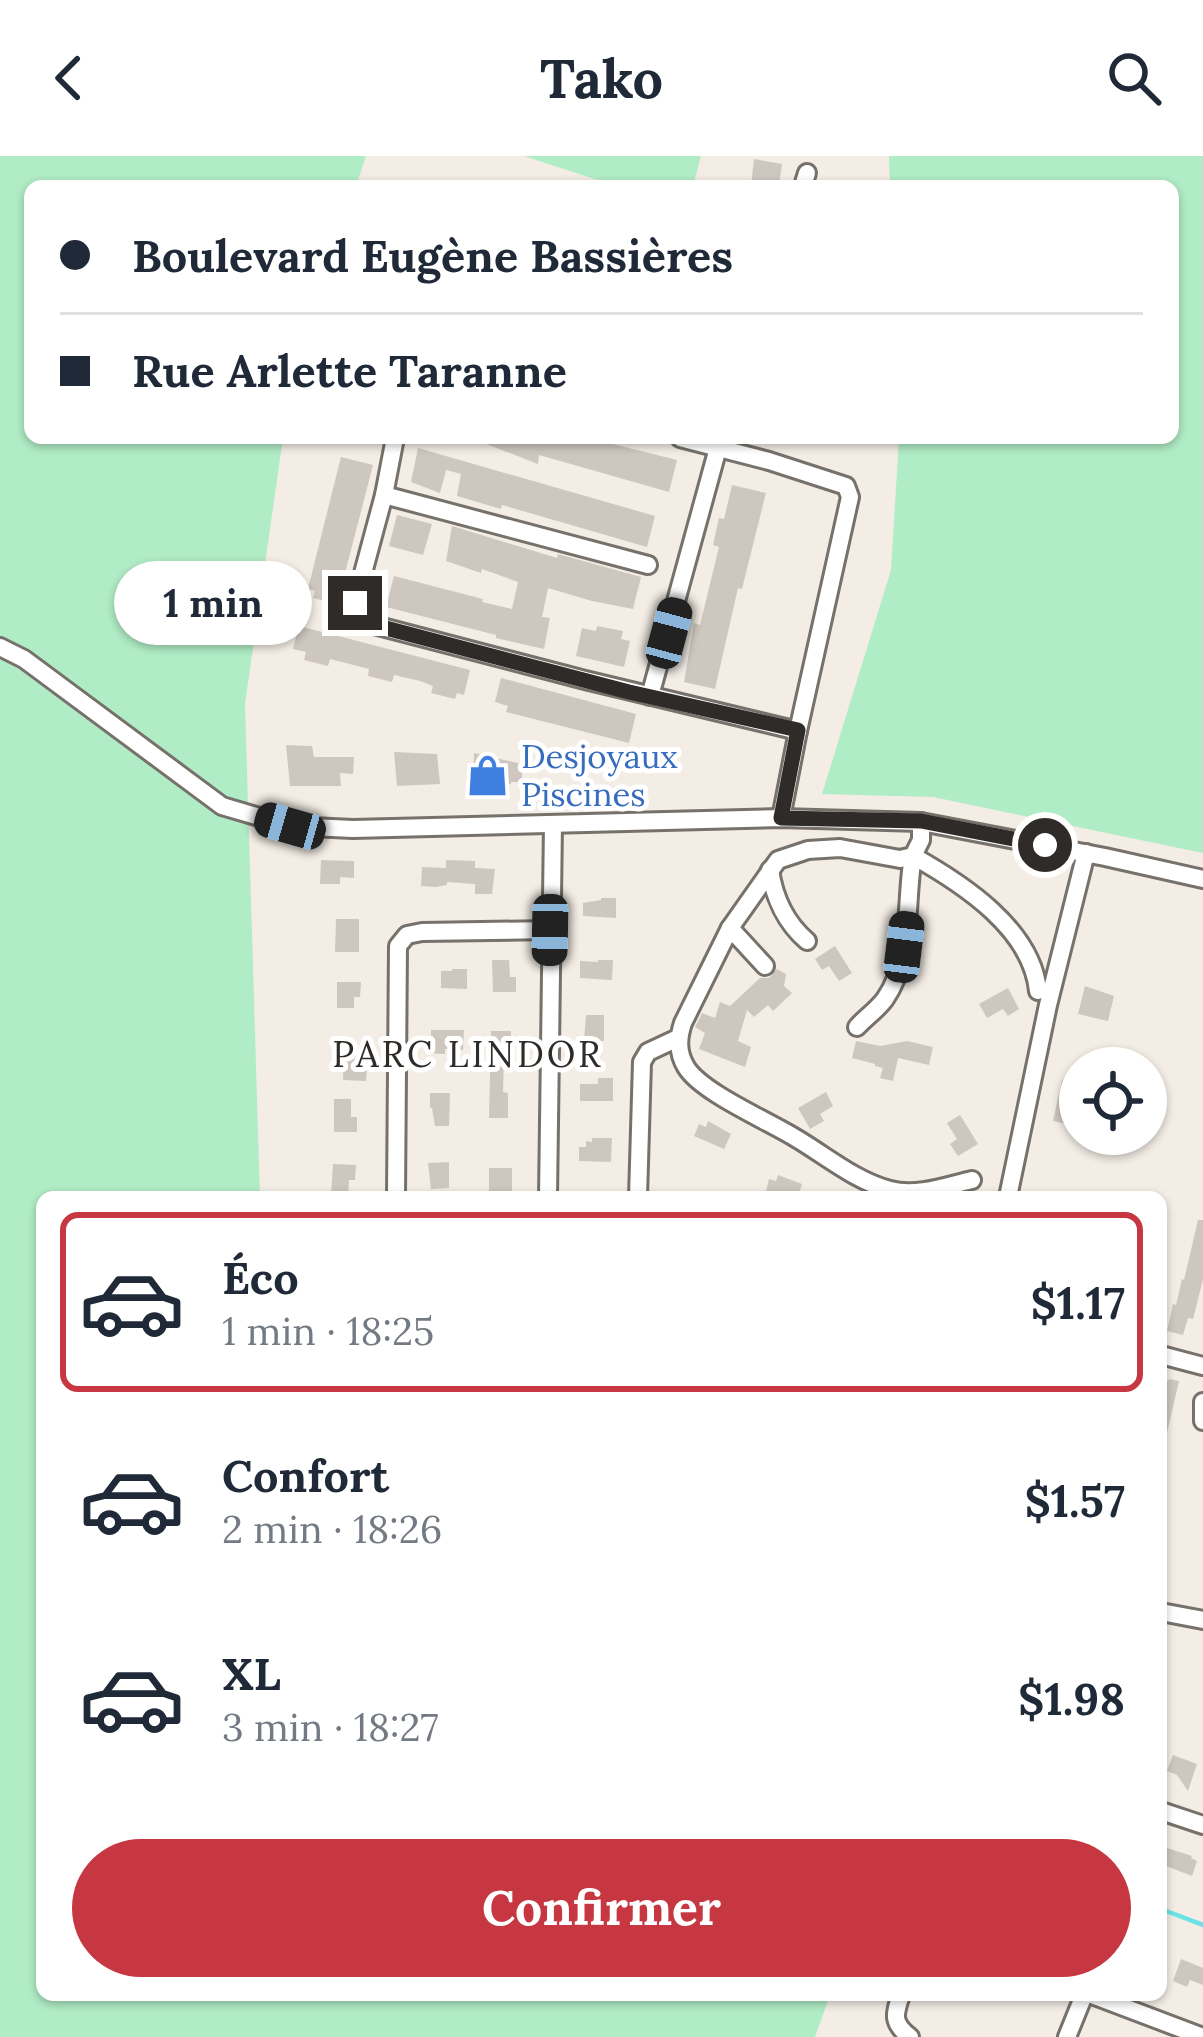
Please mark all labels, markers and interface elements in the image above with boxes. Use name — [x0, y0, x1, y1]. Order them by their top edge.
text: Tako — [540, 44, 663, 113]
icon: back — [36, 45, 102, 111]
icon: search — [1101, 45, 1167, 111]
text: Boulevard Eugène Bassières — [132, 227, 733, 284]
text: Rue Arlette Taranne — [132, 342, 567, 399]
callout: 1 min — [115, 561, 313, 645]
route end — [328, 576, 382, 630]
text: 1 min — [163, 578, 263, 628]
car — [642, 594, 696, 672]
place label: Desjoyaux Piscines — [521, 735, 678, 815]
shop icon: Desjoyaux Piscines — [464, 752, 510, 798]
car — [250, 799, 330, 853]
route start — [1018, 818, 1072, 872]
car — [531, 894, 569, 966]
car — [882, 909, 926, 985]
district label: PARC LINDOR — [332, 1031, 604, 1077]
map controls — [1059, 1047, 1167, 1155]
button: locate — [1059, 1047, 1167, 1155]
icon: car — [78, 1248, 186, 1356]
text: Éco — [222, 1249, 299, 1306]
text: $1.17 — [1030, 1274, 1125, 1331]
text: 1 min · 18:25 — [222, 1306, 434, 1356]
icon: car — [78, 1446, 186, 1554]
text: Confort — [222, 1447, 389, 1504]
text: $1.57 — [1024, 1472, 1125, 1529]
text: 2 min · 18:26 — [222, 1504, 442, 1554]
icon: car — [78, 1644, 186, 1752]
text: XL — [222, 1645, 281, 1702]
text: $1.98 — [1018, 1670, 1125, 1727]
text: 3 min · 18:27 — [222, 1702, 439, 1752]
button: Confirmer — [72, 1839, 1131, 1977]

